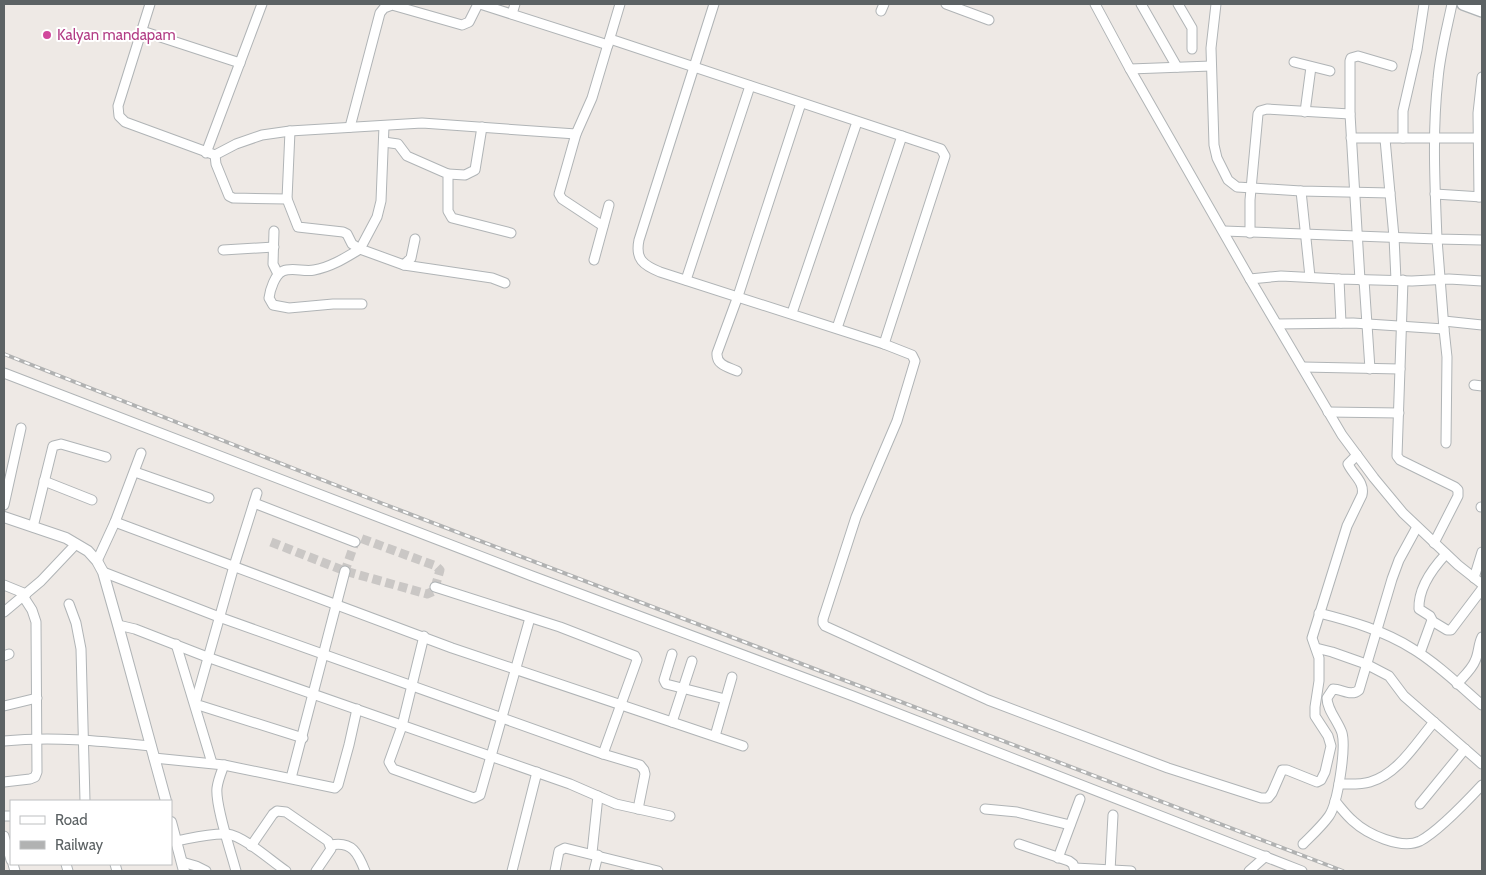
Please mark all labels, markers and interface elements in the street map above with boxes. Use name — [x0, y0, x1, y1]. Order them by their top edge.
place label: Kalyan mandapam — [57, 26, 176, 44]
marker: Kalyan mandapam — [41, 29, 53, 41]
legend — [10, 800, 172, 865]
text: Road — [55, 811, 88, 829]
text: Railway — [55, 836, 104, 854]

